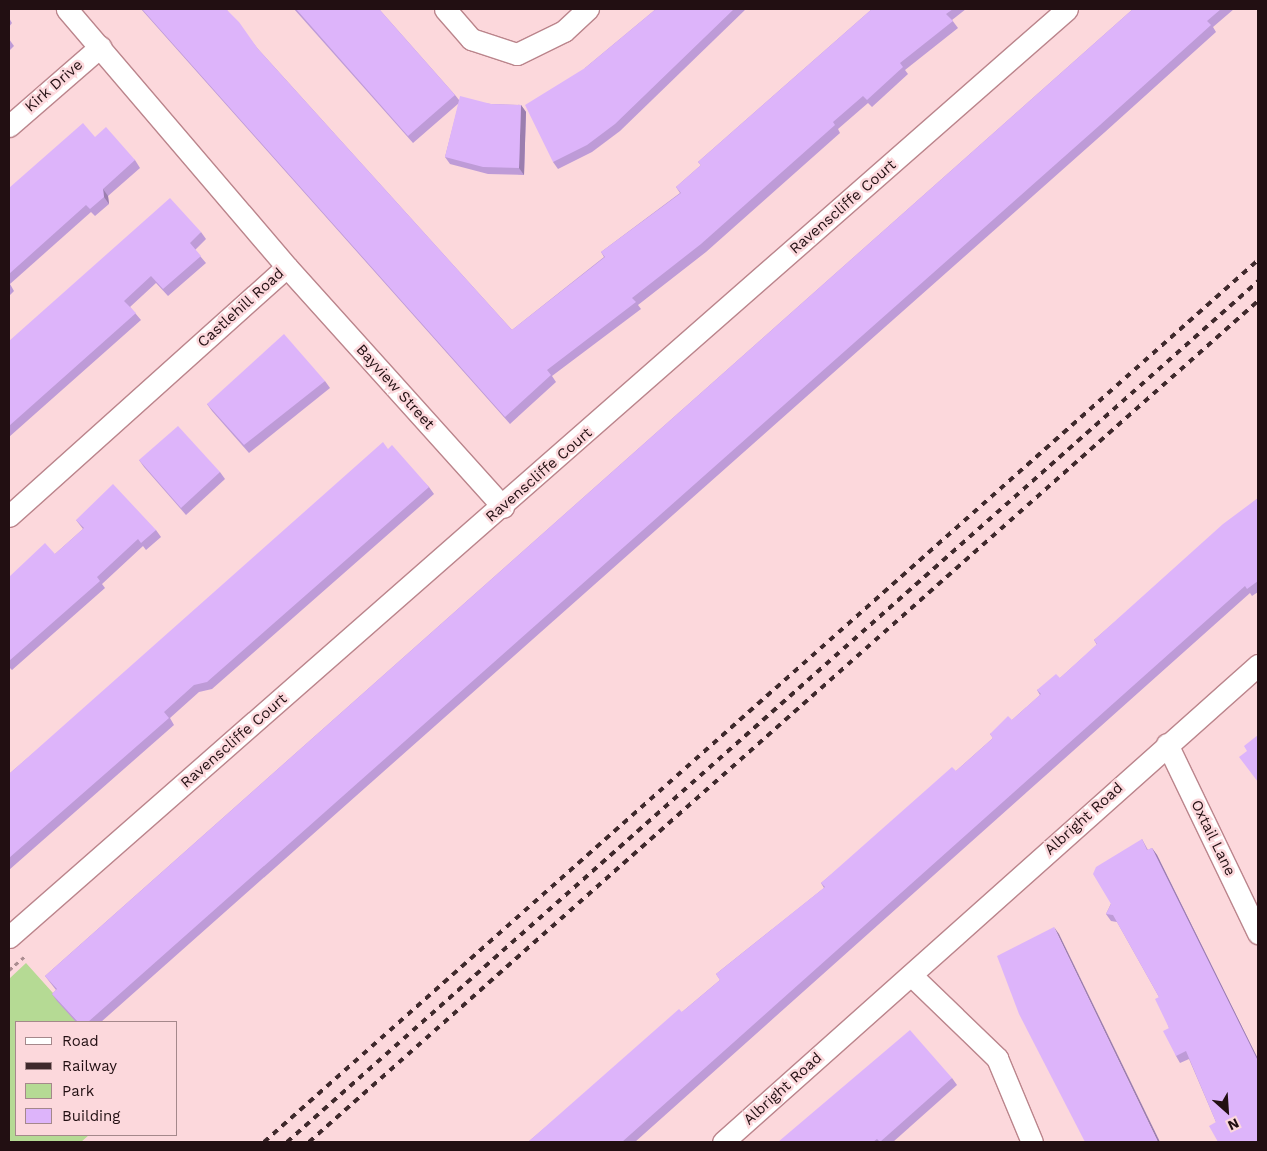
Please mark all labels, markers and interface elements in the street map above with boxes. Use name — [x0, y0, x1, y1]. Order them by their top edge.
street label: Kirk Drive — [21, 56, 87, 116]
street label: Ravenscliffe Court — [786, 156, 900, 258]
street label: Castlehill Road — [194, 264, 288, 352]
street label: Bayview Street — [352, 341, 438, 433]
street label: Ravenscliffe Court — [482, 424, 596, 526]
street label: Ravenscliffe Court — [177, 690, 291, 792]
street label: Albright Road — [1041, 779, 1127, 859]
street label: Oxtail Lane — [1187, 797, 1239, 879]
legend — [15, 1021, 178, 1136]
text: Road — [62, 1032, 99, 1050]
street label: Albright Road — [740, 1049, 826, 1129]
text: Railway — [62, 1057, 117, 1075]
text: Park — [62, 1082, 94, 1100]
north arrow — [1202, 1086, 1252, 1136]
text: Building — [62, 1107, 120, 1125]
text: N — [1225, 1115, 1242, 1134]

